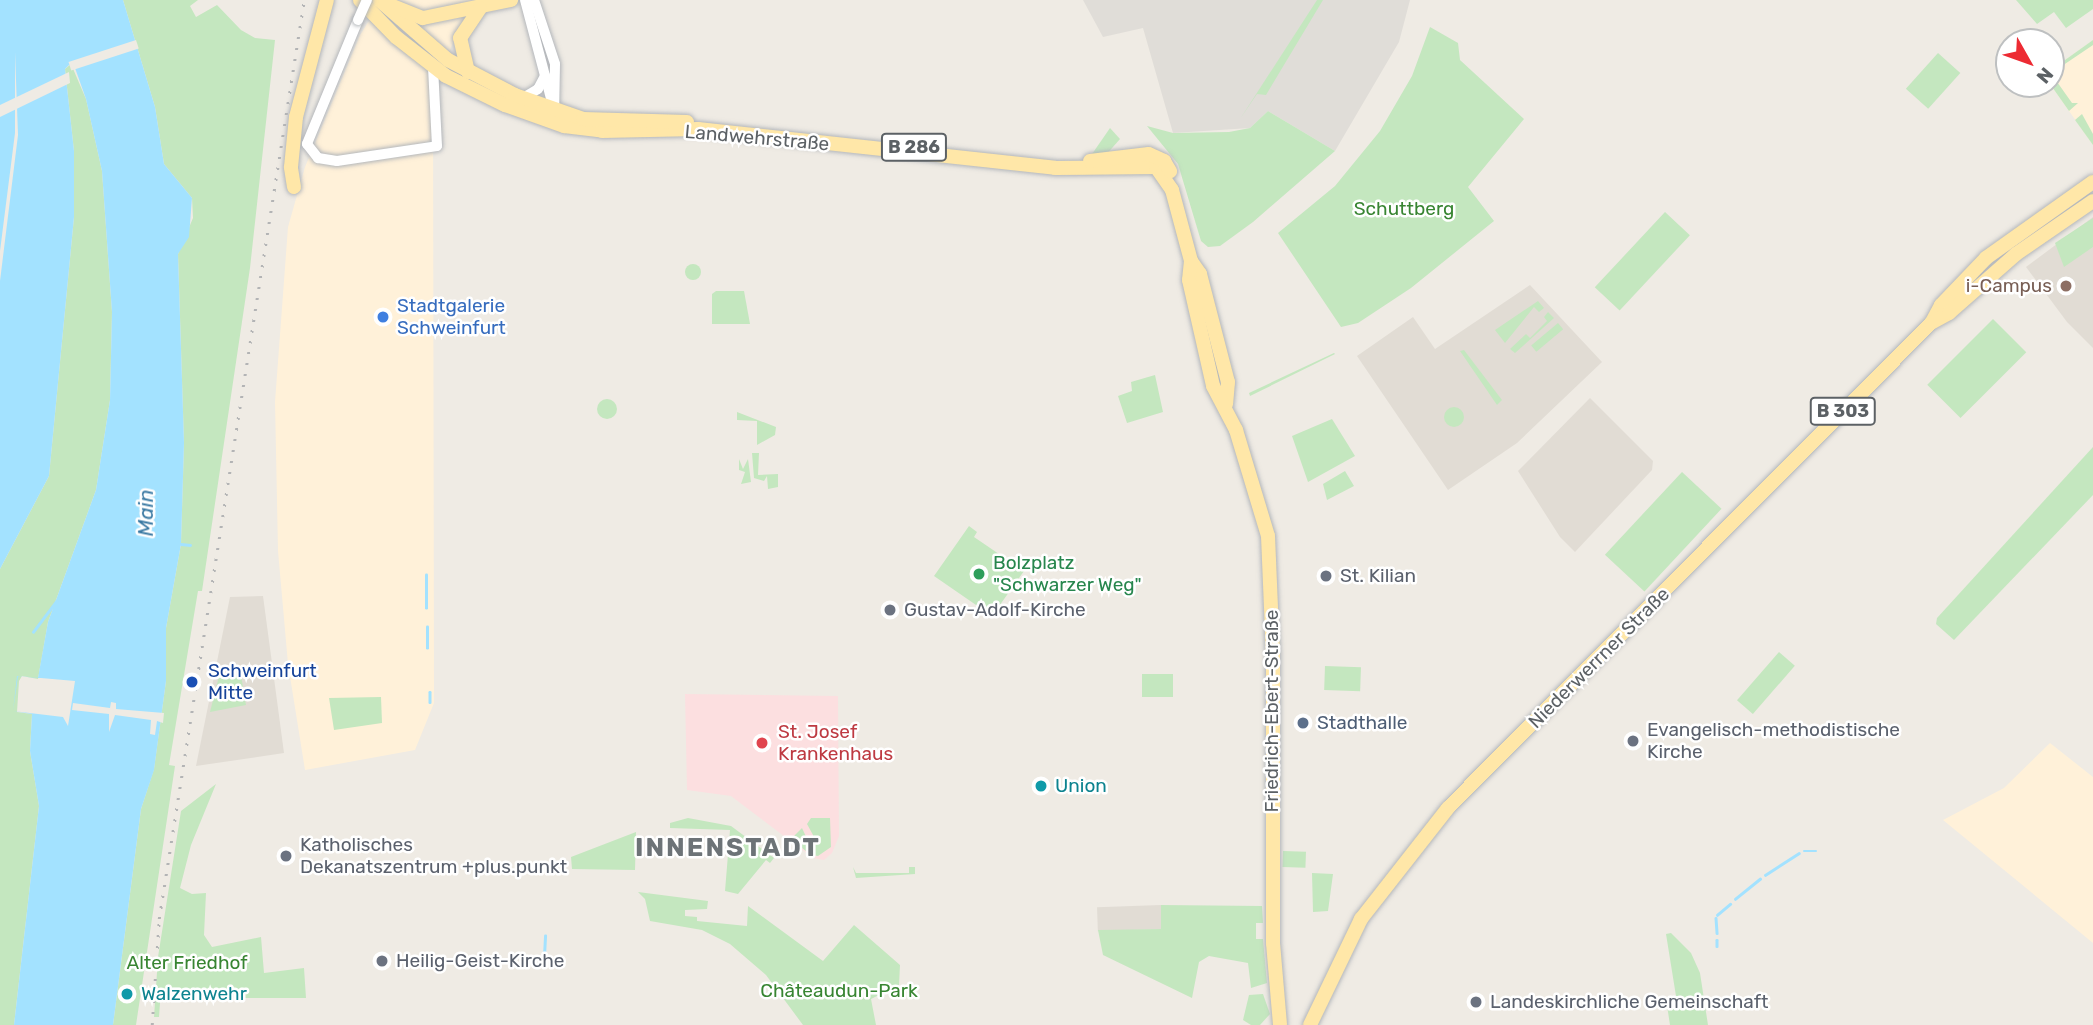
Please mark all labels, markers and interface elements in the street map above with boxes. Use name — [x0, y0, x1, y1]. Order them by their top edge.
north arrow — [1995, 28, 2065, 98]
text: N — [2032, 63, 2058, 88]
street label: Landwehrstraße — [684, 120, 830, 156]
road number: B 286 — [881, 132, 947, 162]
park label: Schuttberg — [1354, 198, 1454, 220]
place label: i-Campus — [1966, 275, 2052, 297]
marker: i-Campus — [2058, 278, 2074, 294]
place label: Stadtgalerie Schweinfurt — [397, 295, 506, 339]
marker: Stadtgalerie Schweinfurt — [375, 309, 391, 325]
road number: B 303 — [1810, 396, 1876, 426]
water label: Main — [133, 490, 159, 536]
place label: Bolzplatz "Schwarzer Weg" — [993, 552, 1142, 596]
place label: St. Kilian — [1340, 565, 1416, 587]
marker: Bolzplatz "Schwarzer Weg" — [971, 566, 987, 582]
marker: St. Kilian — [1318, 568, 1334, 584]
street label: Niederwerrner Straße — [1524, 583, 1674, 733]
place label: Gustav-Adolf-Kirche — [904, 599, 1086, 621]
marker: Gustav-Adolf-Kirche — [882, 602, 898, 618]
street label: Friedrich-Ebert-Straße — [1261, 610, 1283, 812]
place label: Schweinfurt Mitte — [208, 660, 317, 704]
marker: Schweinfurt Mitte — [182, 672, 202, 692]
place label: Stadthalle — [1317, 712, 1407, 734]
marker: Stadthalle — [1295, 715, 1311, 731]
place label: Evangelisch-methodistische Kirche — [1647, 719, 1900, 763]
place label: St. Josef Krankenhaus — [778, 721, 893, 765]
marker: St. Josef Krankenhaus — [752, 733, 772, 753]
marker: Evangelisch-methodistische Kirche — [1625, 733, 1641, 749]
place label: Union — [1055, 775, 1107, 797]
marker: Union — [1033, 778, 1049, 794]
district label: INNENSTADT — [636, 832, 820, 864]
place label: Katholisches Dekanatszentrum +plus.punkt — [300, 834, 567, 878]
marker: Katholisches Dekanatszentrum +plus.punkt — [278, 848, 294, 864]
place label: Heilig-Geist-Kirche — [396, 950, 564, 972]
park label: Alter Friedhof — [126, 952, 248, 974]
marker: Heilig-Geist-Kirche — [374, 953, 390, 969]
park label: Châteaudun-Park — [760, 980, 918, 1002]
place label: Walzenwehr — [141, 983, 247, 1005]
marker: Walzenwehr — [119, 986, 135, 1002]
place label: Landeskirchliche Gemeinschaft — [1490, 991, 1769, 1013]
marker: Landeskirchliche Gemeinschaft — [1468, 994, 1484, 1010]

